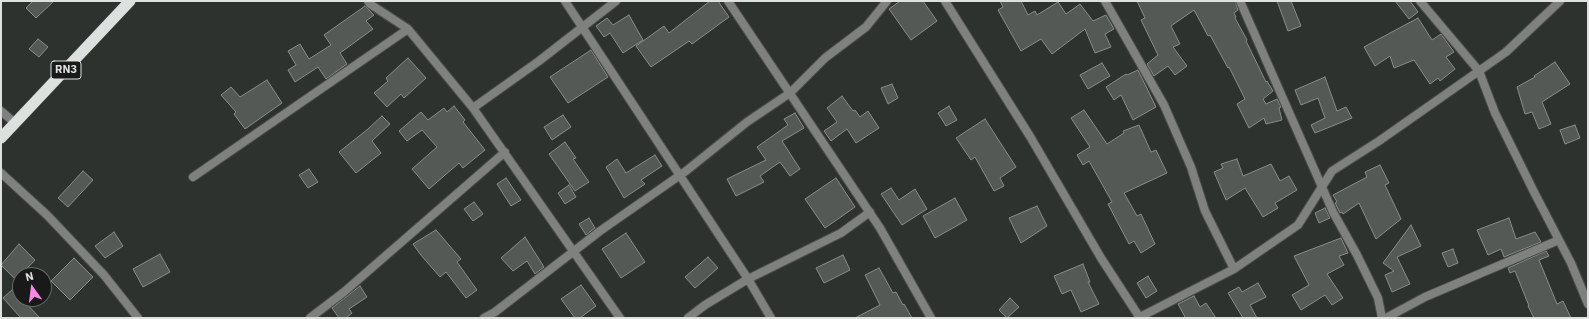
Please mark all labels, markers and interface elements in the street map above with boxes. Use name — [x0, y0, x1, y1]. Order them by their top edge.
road number: RN3 — [51, 61, 81, 79]
north arrow — [12, 267, 52, 307]
text: N — [24, 269, 35, 284]

